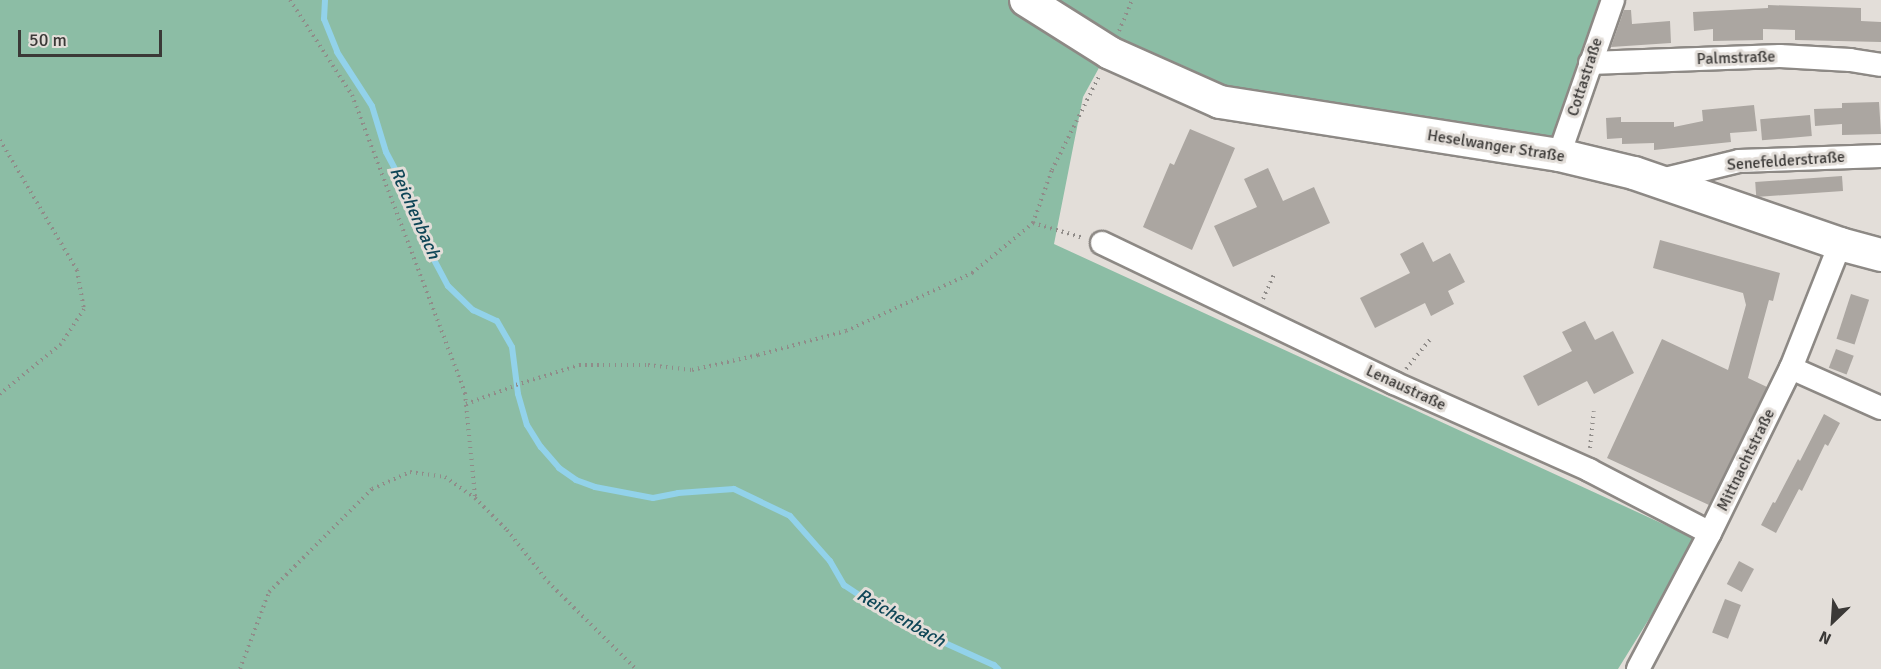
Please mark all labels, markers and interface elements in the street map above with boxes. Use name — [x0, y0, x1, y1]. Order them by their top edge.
scale bar — [21, 18, 165, 56]
text: 50 m — [29, 29, 67, 51]
street label: Cottastraße — [1563, 35, 1607, 119]
street label: Palmstraße — [1696, 47, 1776, 69]
street label: Heselwanger Straße — [1426, 126, 1566, 166]
street label: Senefelderstraße — [1726, 147, 1846, 175]
water label: Reichenbach — [385, 164, 445, 262]
street label: Lenaustraße — [1363, 361, 1449, 415]
street label: Mittnachtstraße — [1713, 406, 1779, 514]
water label: Reichenbach — [853, 584, 949, 652]
north arrow — [1803, 591, 1863, 651]
text: N — [1816, 626, 1835, 649]

